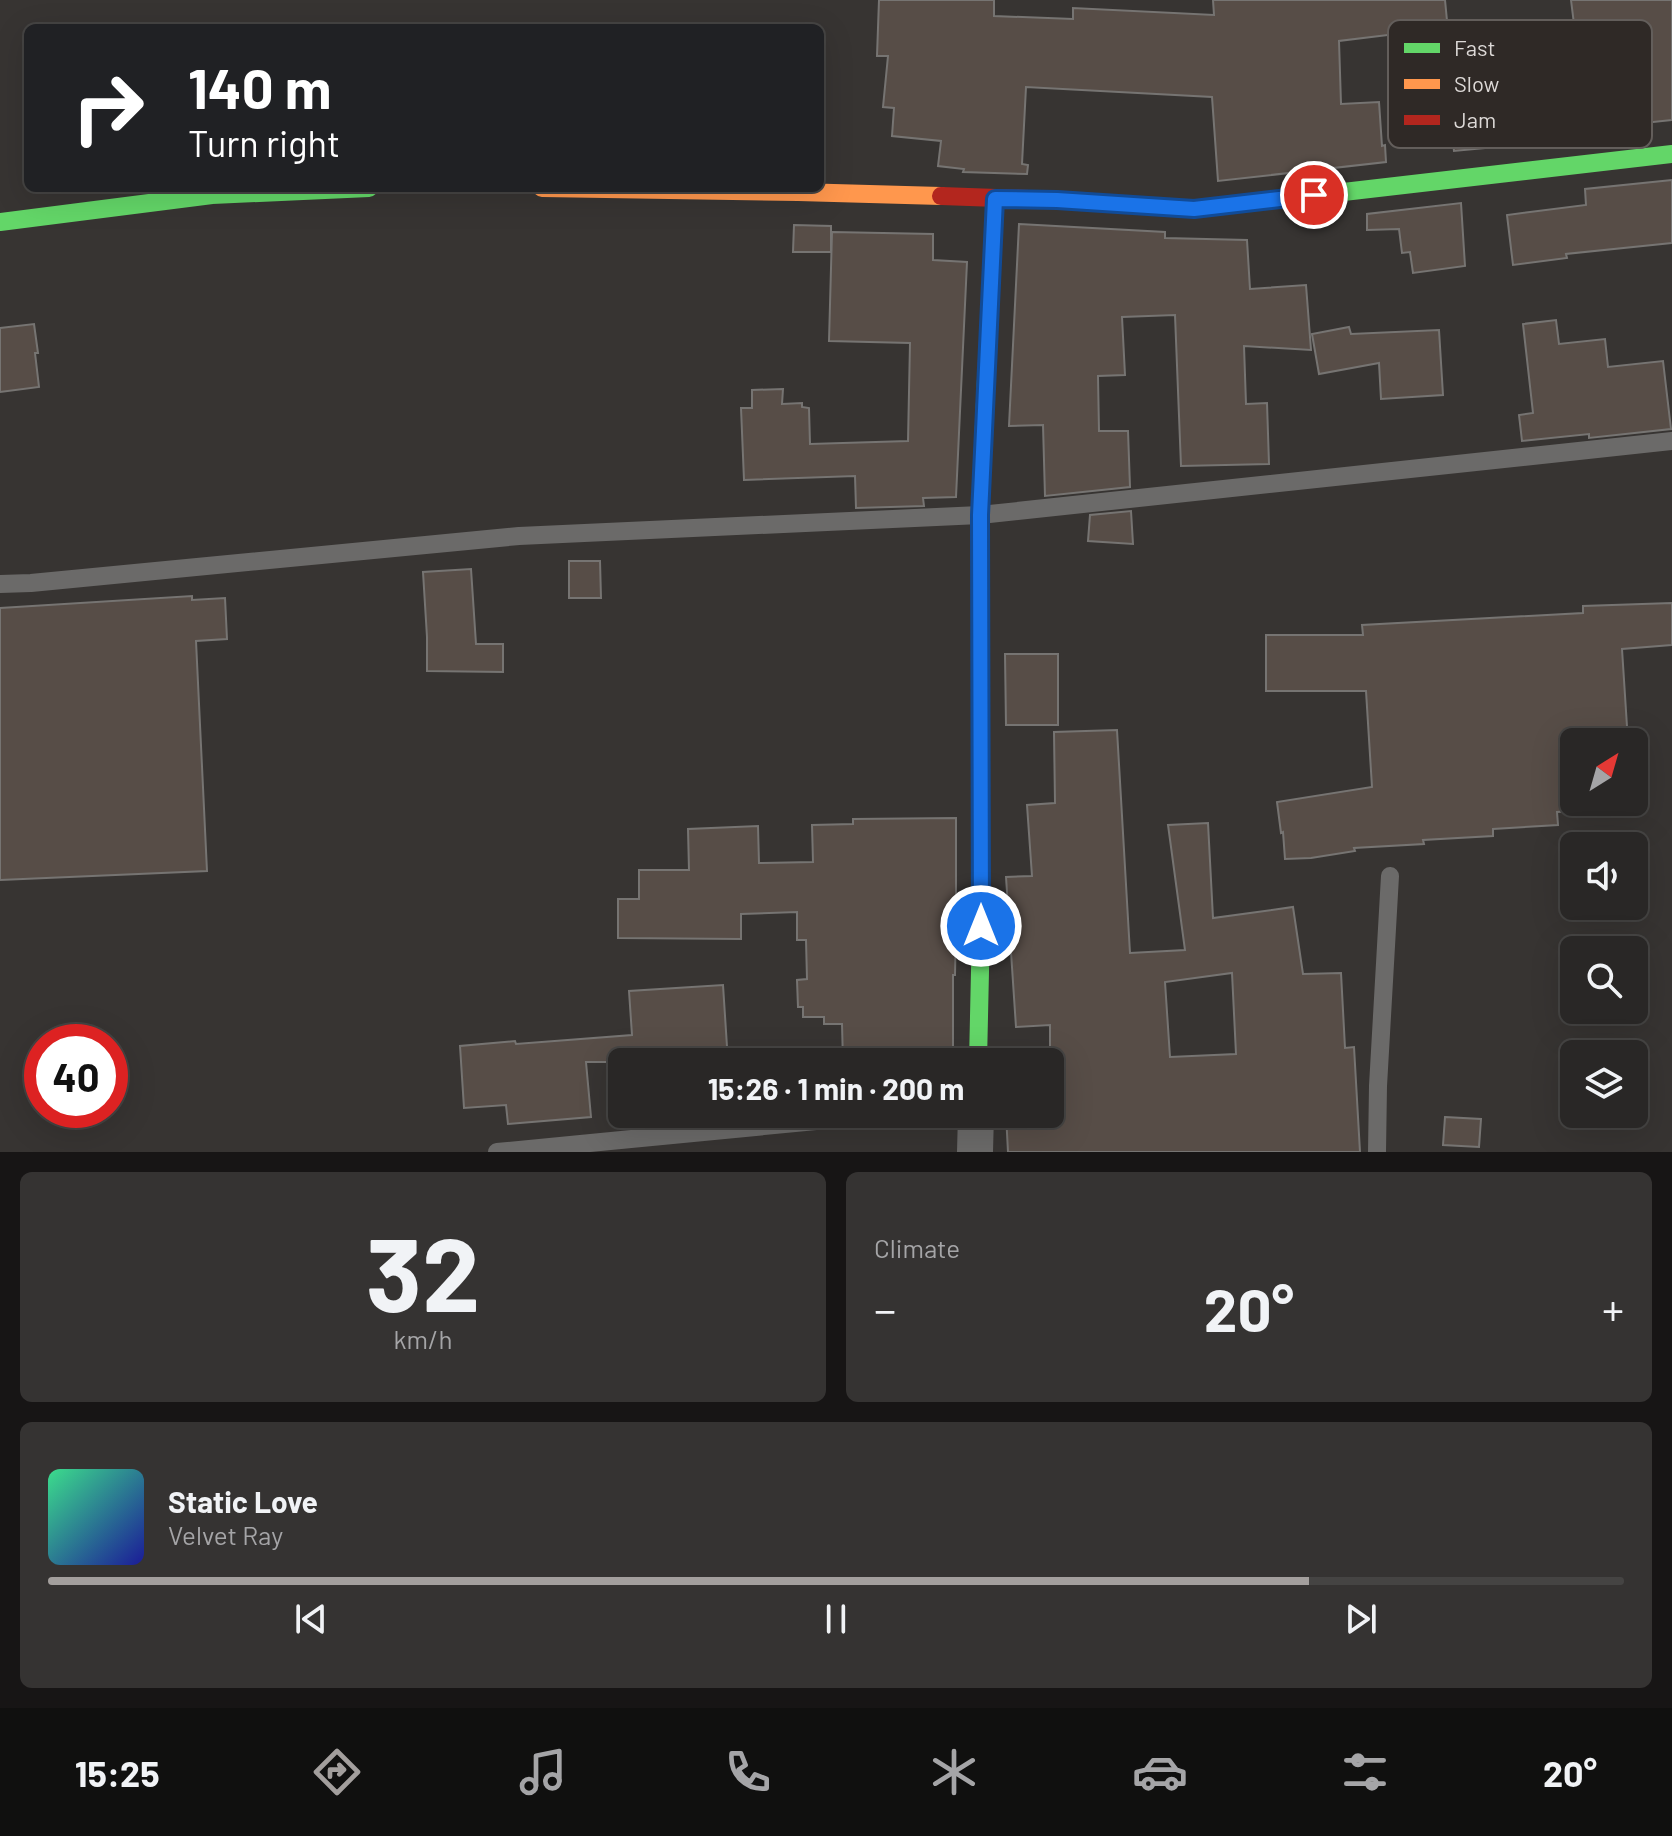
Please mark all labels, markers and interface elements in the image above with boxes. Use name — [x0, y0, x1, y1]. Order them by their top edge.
legend — [1388, 20, 1652, 148]
text: Fast — [1454, 34, 1496, 60]
text: 140 m — [188, 53, 332, 120]
icon: right — [56, 56, 160, 160]
text: Slow — [1454, 70, 1499, 96]
text: Jam — [1454, 106, 1496, 132]
text: Turn right — [188, 121, 340, 164]
pin — [1280, 161, 1348, 229]
icon: arrive — [1292, 173, 1336, 217]
north arrow — [1560, 728, 1648, 816]
map controls — [1560, 728, 1648, 1128]
button: sound — [1560, 832, 1648, 920]
position arrow — [939, 884, 1023, 968]
button: search — [1560, 936, 1648, 1024]
speed limit sign: 40 — [24, 1024, 128, 1128]
button: layers — [1560, 1040, 1648, 1128]
text: 15:26 · 1 min · 200 m — [708, 1070, 964, 1106]
text: 32 — [366, 1208, 480, 1333]
text: Climate — [874, 1232, 960, 1263]
text: 20° — [1204, 1272, 1294, 1344]
text: − — [874, 1282, 896, 1335]
text: + — [1602, 1282, 1624, 1335]
text: km/h — [394, 1323, 452, 1354]
text: Static Love — [168, 1483, 318, 1519]
text: Velvet Ray — [168, 1519, 283, 1550]
icon: previous — [289, 1597, 333, 1641]
icon: pause — [814, 1597, 858, 1641]
icon: next — [1339, 1597, 1383, 1641]
icon: directions — [309, 1744, 365, 1800]
icon: music — [515, 1744, 571, 1800]
icon: phone — [720, 1744, 776, 1800]
icon: climate — [926, 1744, 982, 1800]
icon: car — [1132, 1744, 1188, 1800]
icon: filters — [1337, 1744, 1393, 1800]
text: 15:25 — [75, 1751, 160, 1794]
text: 20° — [1543, 1751, 1597, 1794]

